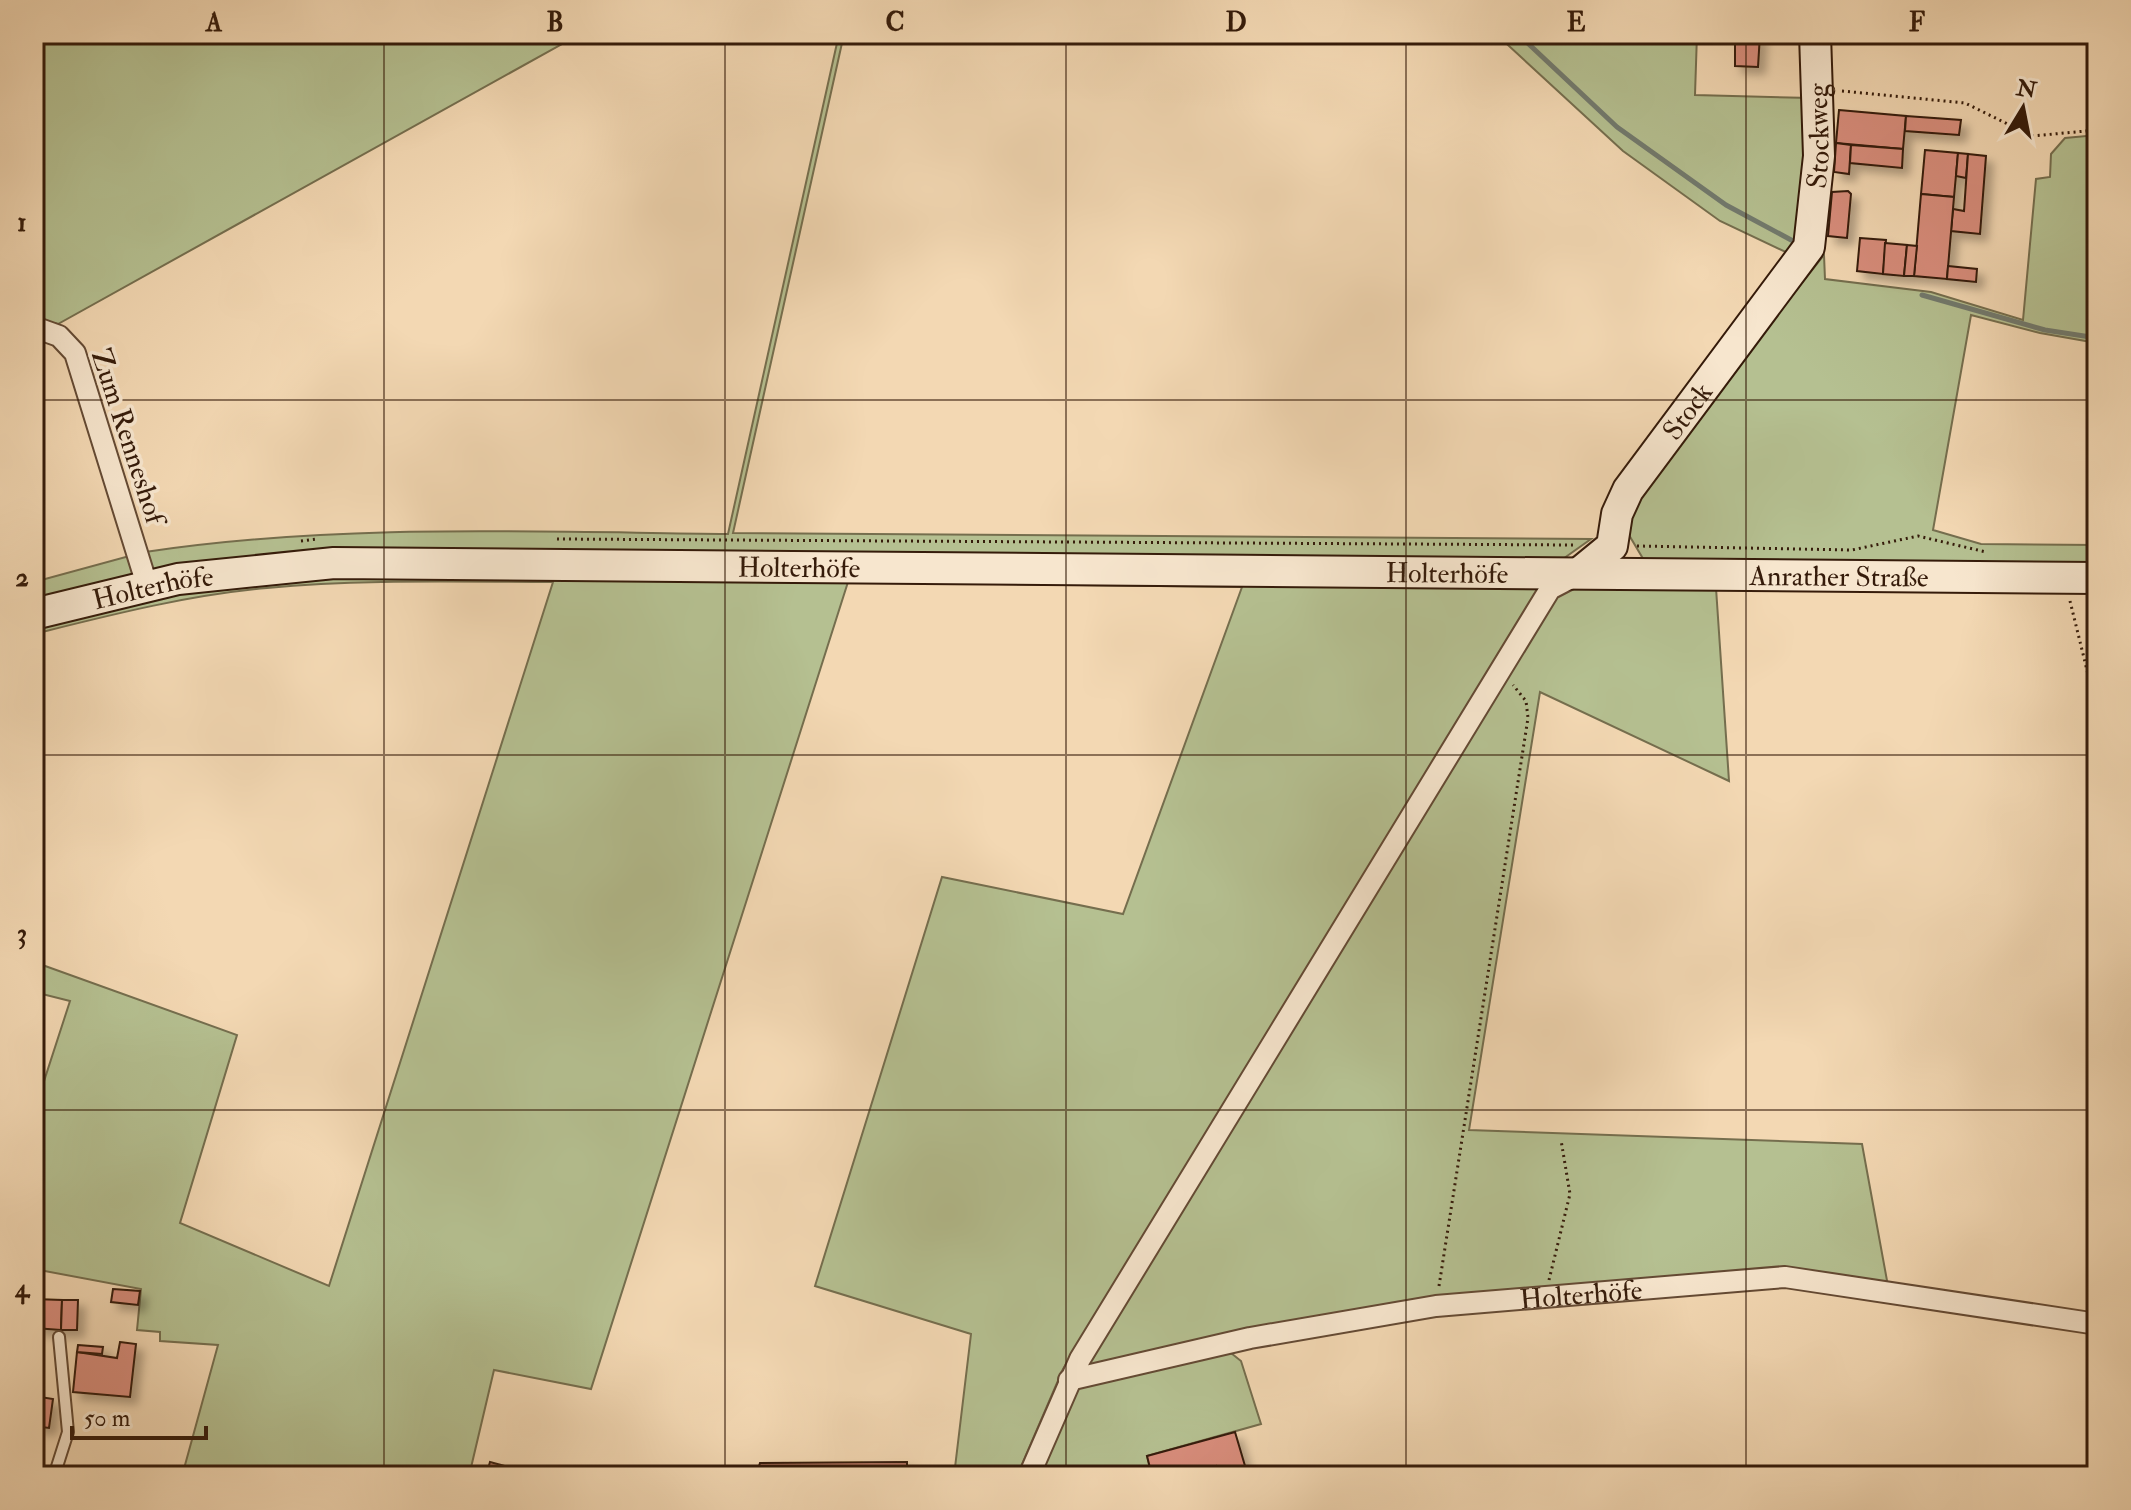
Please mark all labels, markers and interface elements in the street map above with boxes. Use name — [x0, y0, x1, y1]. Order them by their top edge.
text: A — [205, 7, 223, 39]
text: B — [546, 7, 564, 39]
text: C — [885, 7, 905, 39]
text: D — [1225, 7, 1247, 39]
text: E — [1567, 7, 1586, 39]
text: F — [1909, 7, 1926, 39]
north arrow — [1983, 68, 2063, 148]
text: N — [2013, 74, 2039, 105]
street label: Stockweg — [1800, 82, 1838, 190]
text: 1 — [17, 207, 27, 239]
street label: Zum Renneshof — [83, 345, 174, 532]
street label: Stock — [1655, 376, 1721, 447]
street label: Holterhöfe — [737, 550, 861, 586]
street label: Holterhöfe — [1385, 556, 1509, 592]
street label: Holterhöfe — [89, 559, 215, 618]
street label: Anrather Straße — [1748, 559, 1929, 596]
text: 2 — [15, 562, 29, 594]
text: 3 — [17, 918, 27, 950]
text: 4 — [14, 1273, 31, 1305]
street label: Holterhöfe — [1518, 1273, 1644, 1318]
scale bar — [72, 1390, 206, 1440]
text: 50 m — [84, 1403, 131, 1434]

